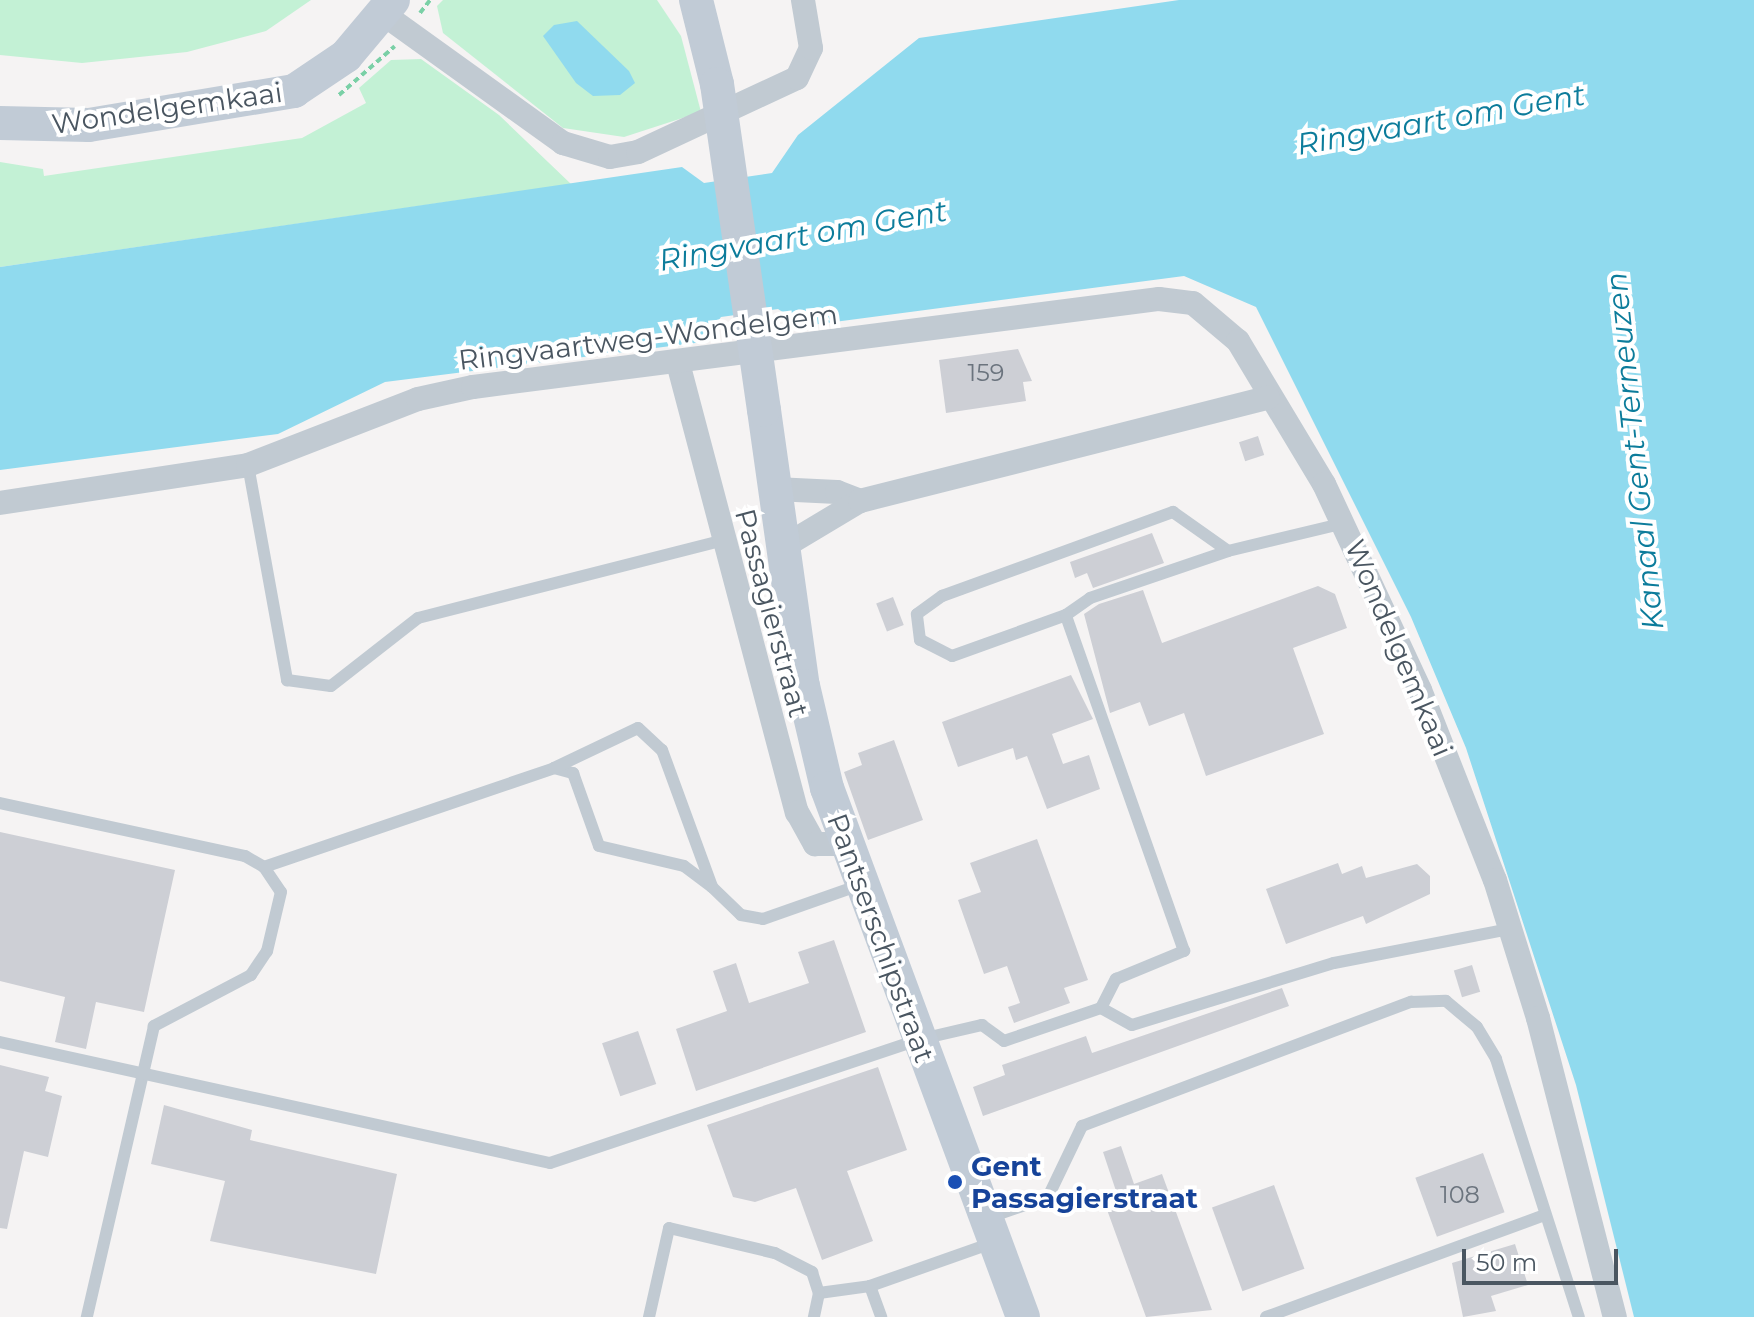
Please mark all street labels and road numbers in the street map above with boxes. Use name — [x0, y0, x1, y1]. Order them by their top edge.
street label: Wondelgemkaai — [50, 75, 284, 141]
street label: Ringvaartweg-Wondelgem — [456, 297, 840, 377]
street label: Passagierstraat — [728, 505, 816, 721]
street label: Wondelgemkaai — [1338, 535, 1460, 761]
street label: Pantserschipstraat — [820, 809, 942, 1067]

